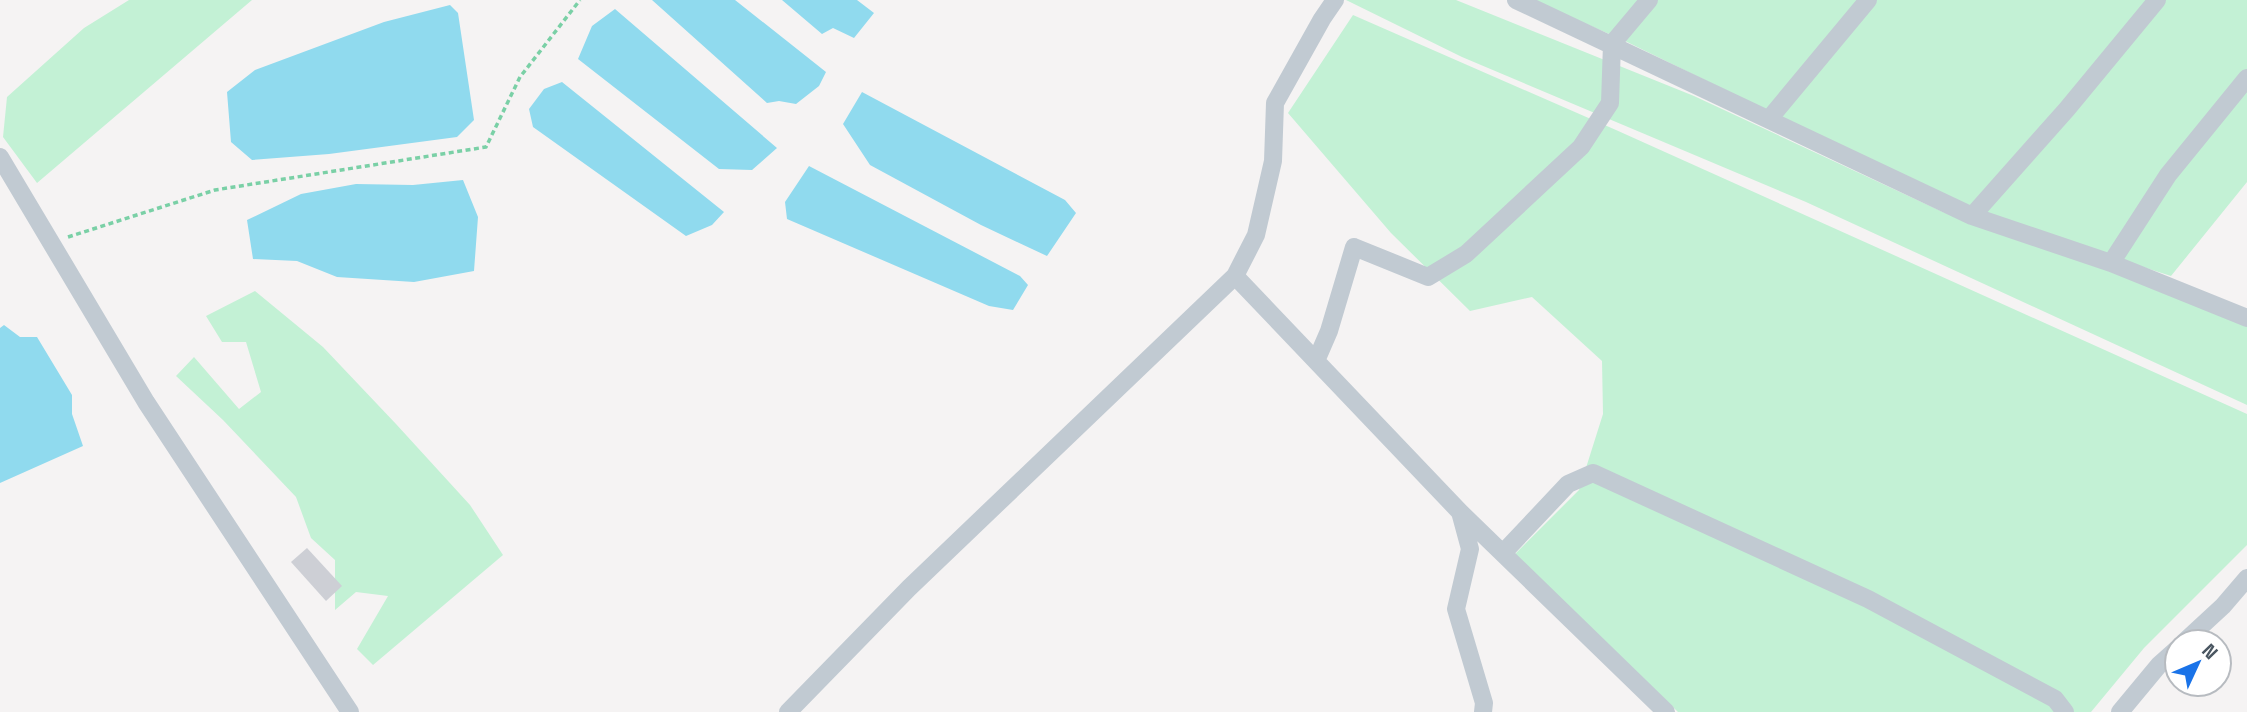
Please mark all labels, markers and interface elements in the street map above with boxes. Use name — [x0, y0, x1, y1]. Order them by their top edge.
north arrow — [2163, 628, 2233, 698]
text: N — [2196, 638, 2223, 665]

